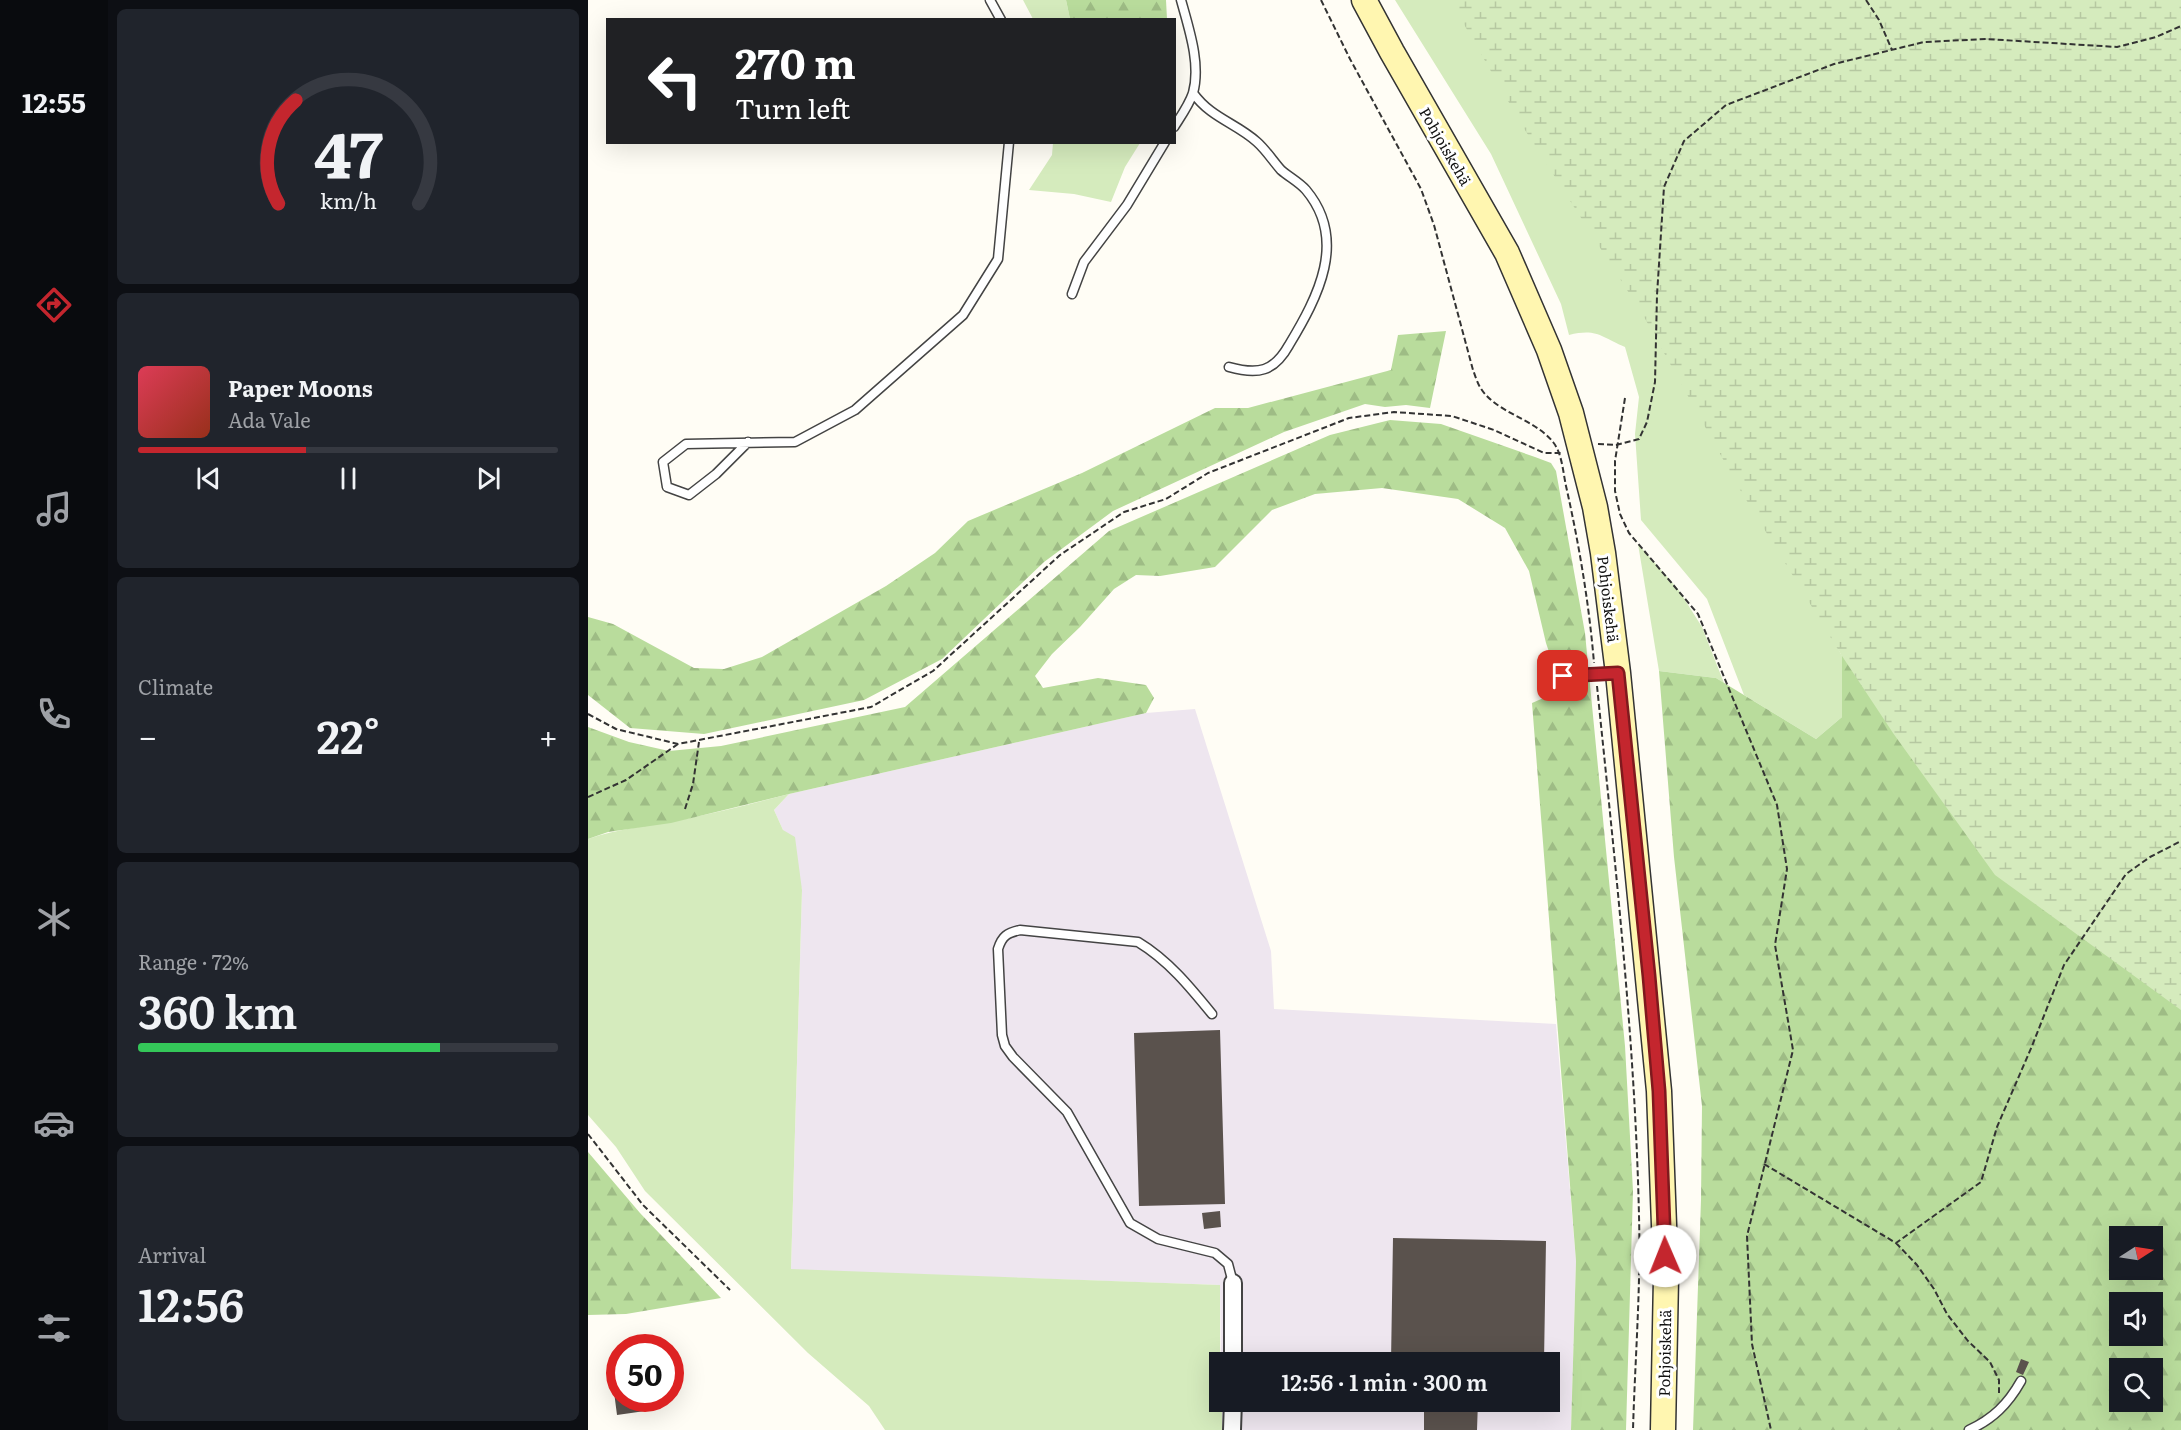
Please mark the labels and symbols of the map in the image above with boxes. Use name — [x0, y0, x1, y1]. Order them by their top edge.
street label: Pohjoiskehä — [1414, 103, 1478, 190]
street label: Pohjoiskehä — [1592, 554, 1626, 645]
pin — [1537, 650, 1588, 701]
position arrow — [1633, 1224, 1697, 1288]
north arrow — [2109, 1226, 2163, 1280]
street label: Pohjoiskehä — [1652, 1308, 1676, 1397]
speed limit sign: 50 — [606, 1334, 684, 1412]

